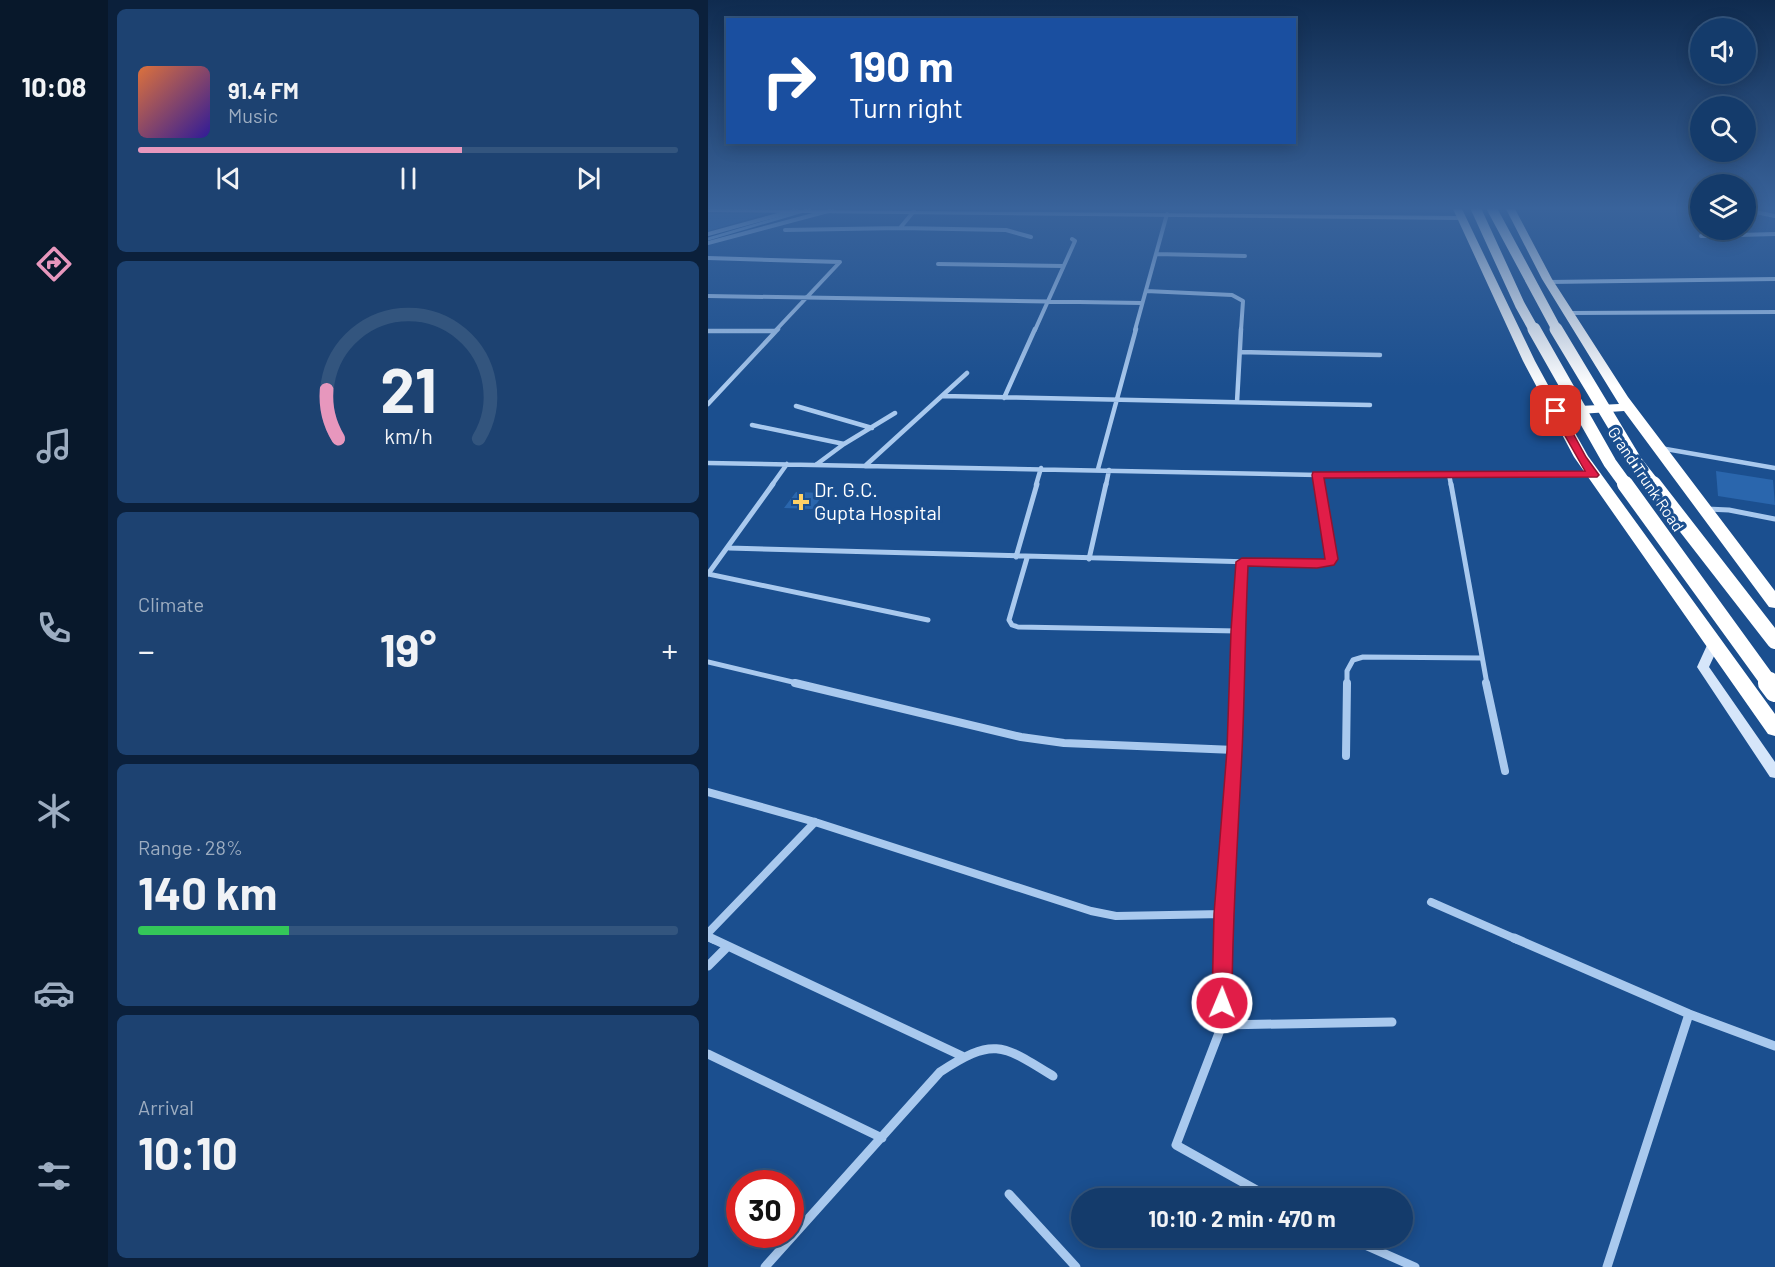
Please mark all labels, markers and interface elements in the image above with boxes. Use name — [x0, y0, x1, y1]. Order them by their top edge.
map controls — [1690, 18, 1756, 240]
button: sound — [1690, 18, 1756, 84]
text: 190 m — [849, 40, 954, 90]
icon: right — [750, 42, 828, 120]
text: 10:08 — [22, 70, 86, 102]
text: 91.4 FM — [228, 77, 299, 103]
text: Turn right — [849, 91, 963, 123]
button: search — [1690, 96, 1756, 162]
text: Music — [228, 103, 278, 127]
icon: previous — [212, 162, 245, 195]
icon: pause — [392, 162, 425, 195]
icon: next — [572, 162, 605, 195]
button: layers — [1690, 174, 1756, 240]
icon: directions — [33, 243, 75, 285]
text: 21 — [380, 351, 436, 425]
pin — [1530, 385, 1581, 436]
icon: arrive — [1539, 394, 1572, 427]
text: km/h — [384, 423, 432, 448]
street label: Grand Trunk Road — [1604, 423, 1688, 535]
icon: music — [33, 425, 75, 467]
place label: Dr. G.C. Gupta Hospital — [814, 477, 941, 524]
marker: Dr. G.C. Gupta Hospital — [792, 493, 810, 511]
text: Climate — [138, 592, 204, 616]
icon: phone — [33, 607, 75, 649]
text: 19° — [380, 622, 436, 676]
text: − — [138, 630, 155, 670]
text: + — [662, 630, 678, 670]
icon: climate — [33, 790, 75, 832]
text: Range · 28% — [138, 835, 243, 859]
text: 140 km — [138, 865, 277, 919]
position arrow — [1190, 971, 1254, 1035]
icon: car — [33, 972, 75, 1014]
text: Arrival — [138, 1095, 194, 1119]
text: 10:10 — [138, 1125, 238, 1179]
icon: filters — [33, 1155, 75, 1197]
speed limit sign: 30 — [726, 1170, 804, 1248]
text: 10:10 · 2 min · 470 m — [1148, 1205, 1336, 1231]

